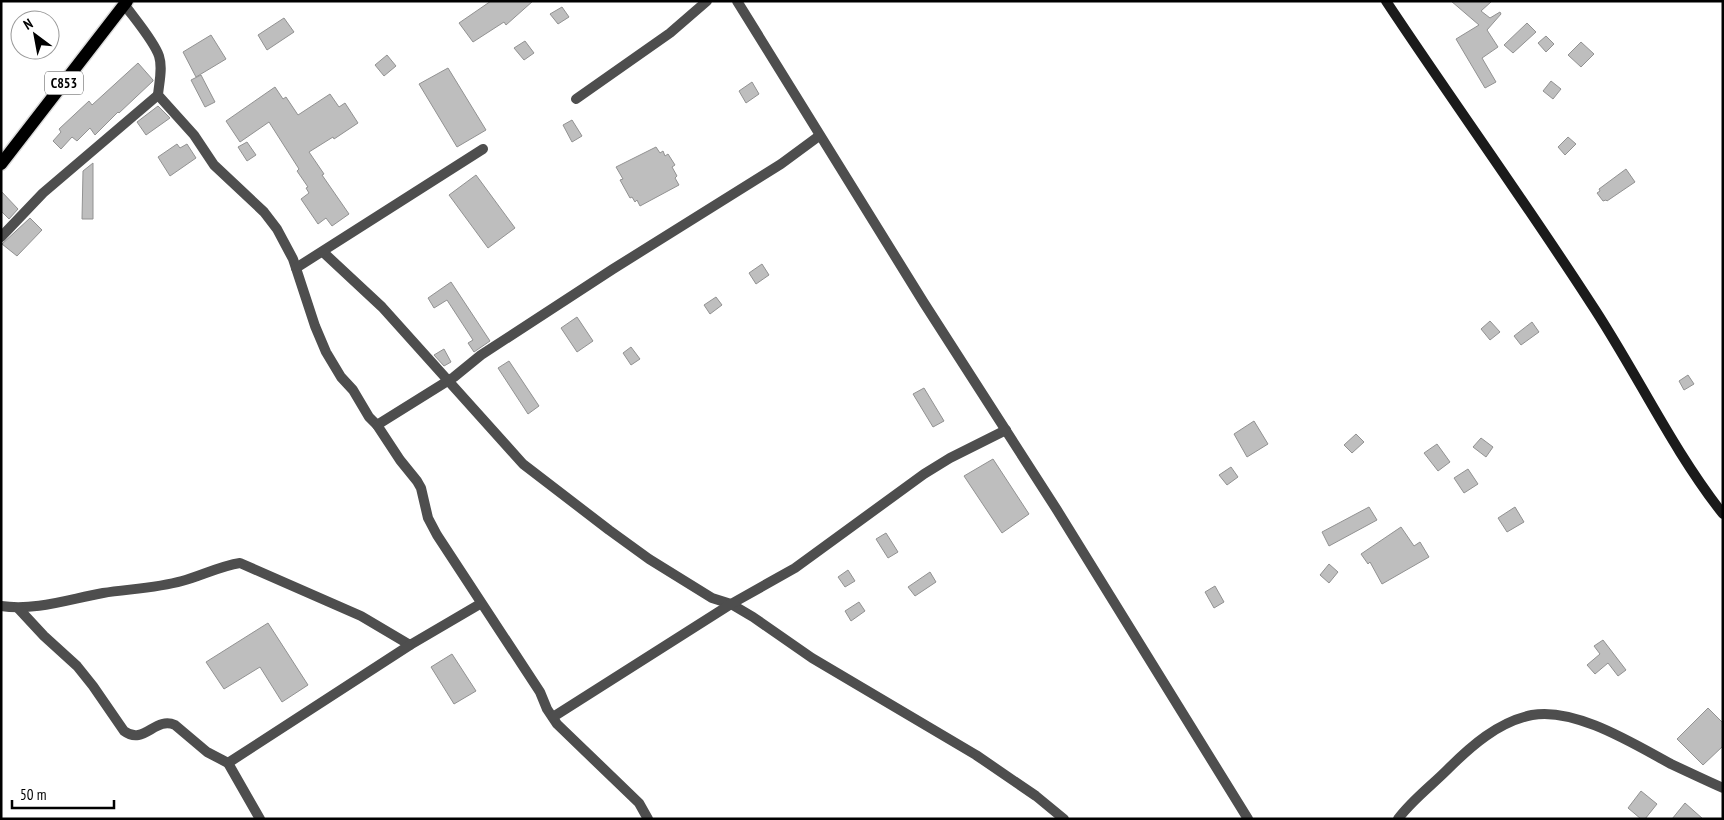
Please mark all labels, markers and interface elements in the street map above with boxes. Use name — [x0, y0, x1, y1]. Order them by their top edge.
north arrow — [10, 10, 60, 60]
text: N — [20, 14, 36, 34]
road number: C853 — [45, 72, 83, 95]
scale bar — [12, 778, 115, 810]
text: 50 m — [20, 785, 46, 804]

